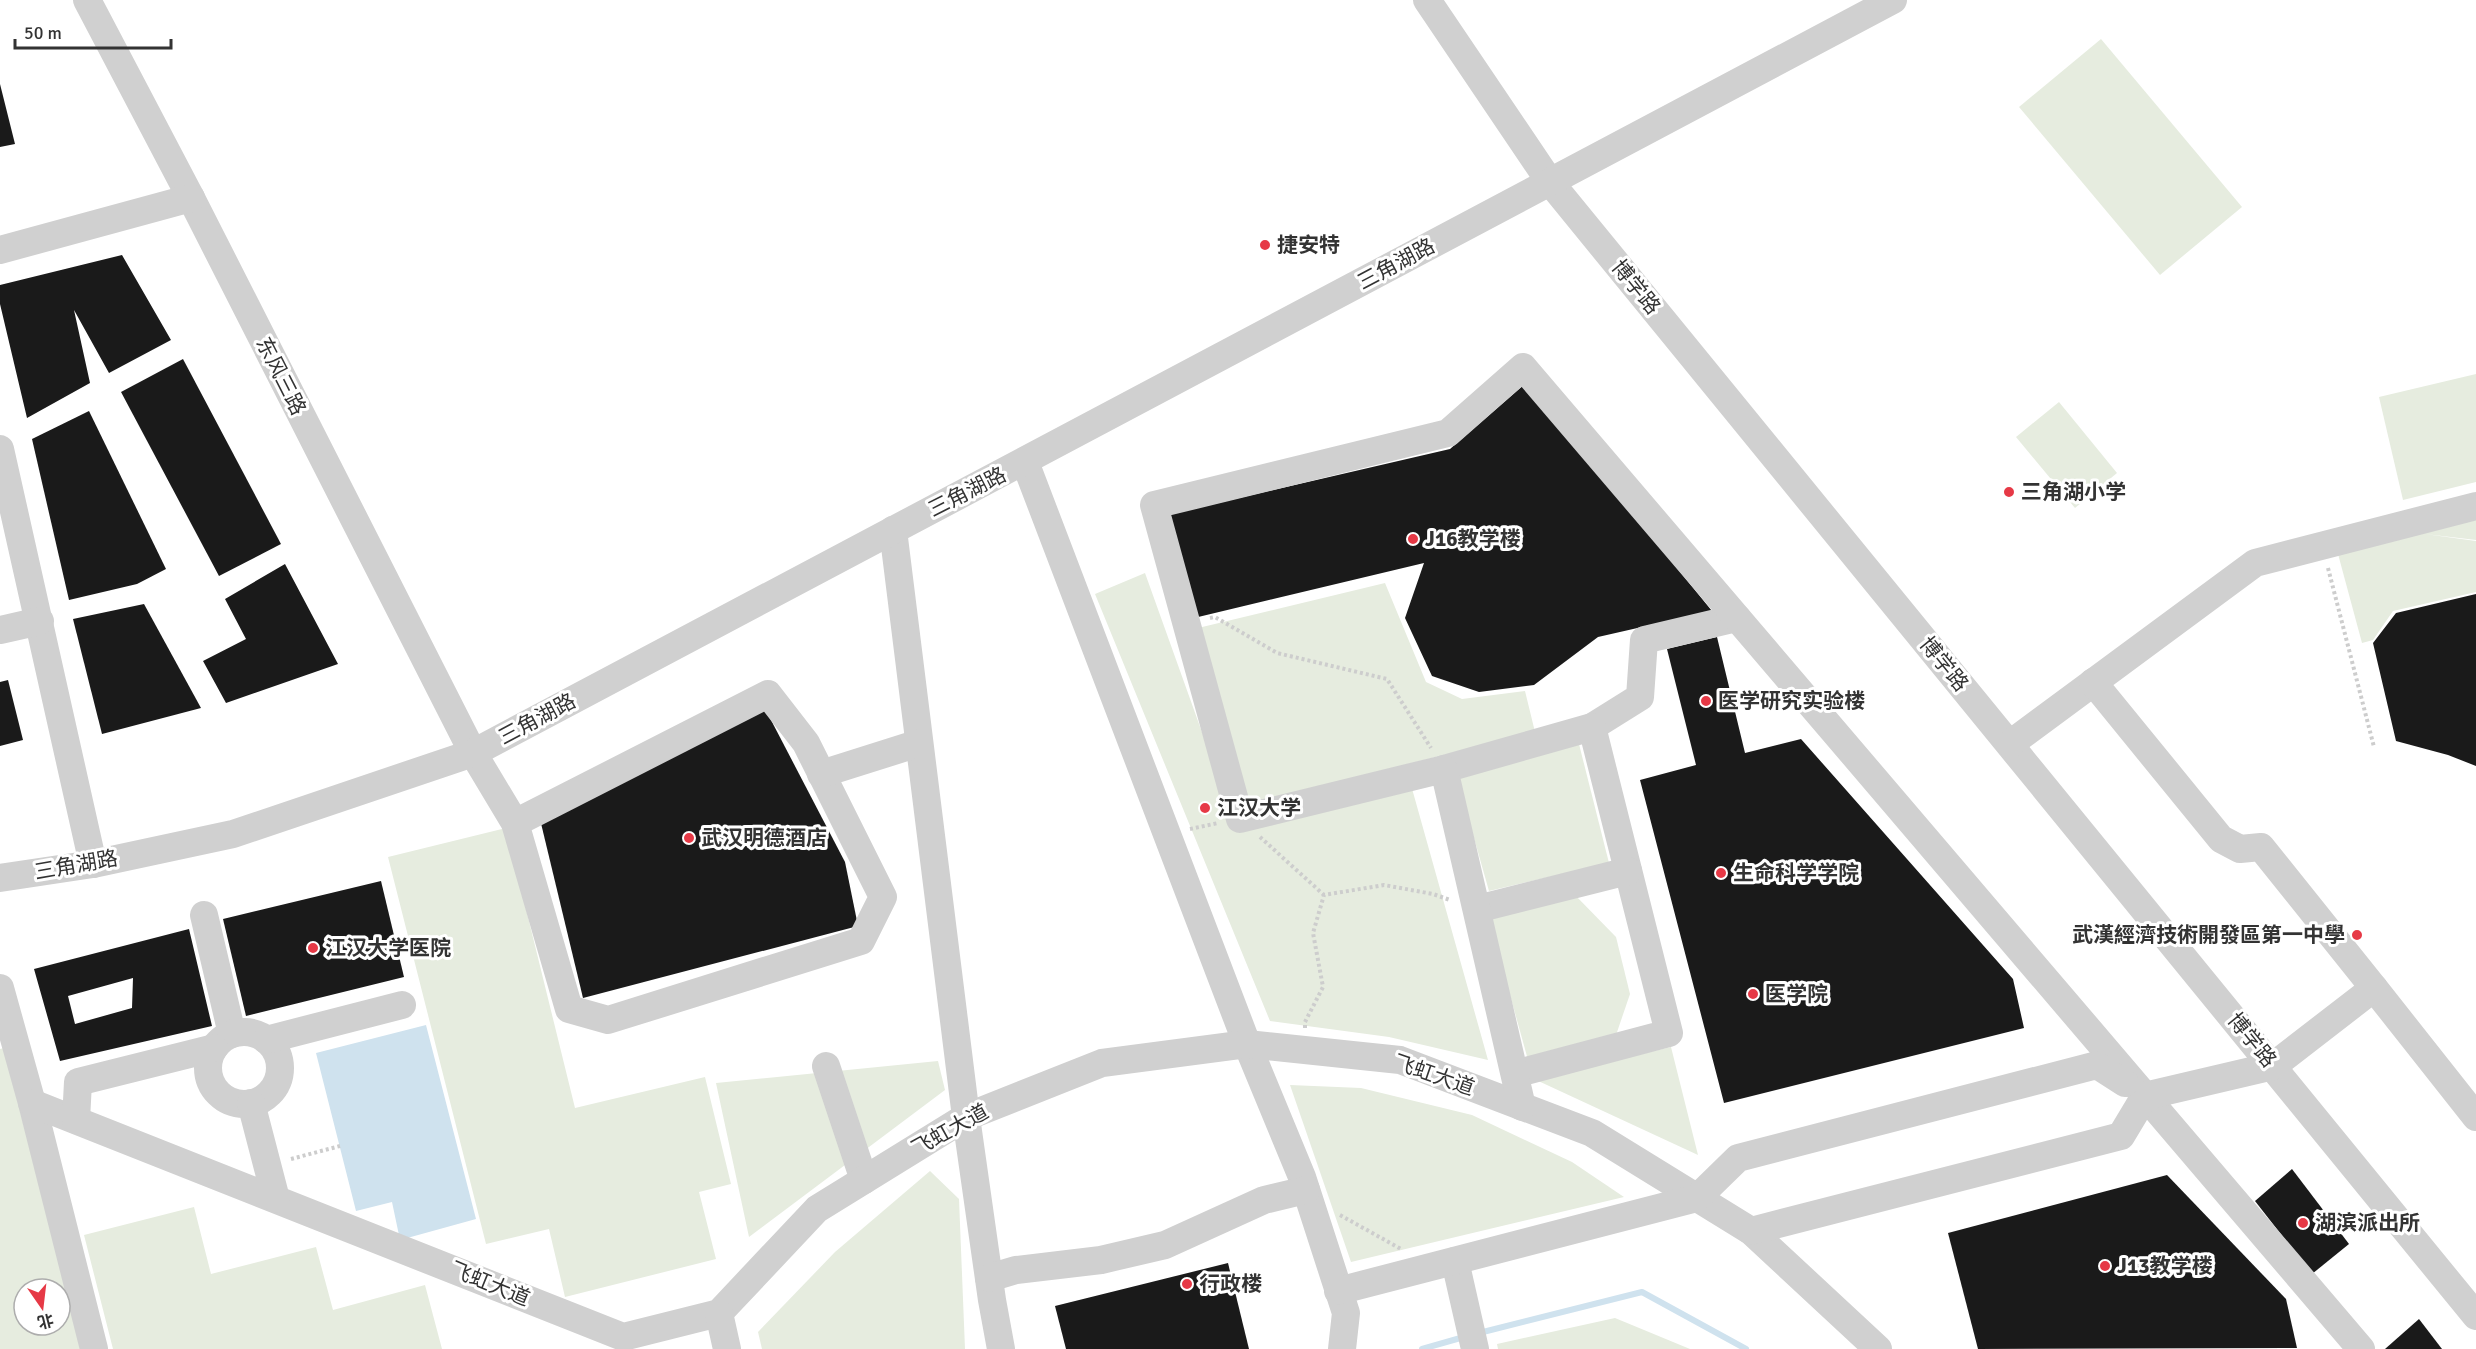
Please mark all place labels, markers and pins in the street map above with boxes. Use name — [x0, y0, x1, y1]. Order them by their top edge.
place label: 捷安特 — [1277, 232, 1340, 258]
marker: 捷安特 — [1258, 238, 1272, 252]
place label: 三角湖小学 — [2021, 479, 2126, 505]
marker: 三角湖小学 — [2002, 485, 2016, 499]
place label: J16教学楼 — [1425, 526, 1521, 552]
marker: J16教学楼 — [1406, 532, 1420, 546]
place label: 医学研究实验楼 — [1718, 688, 1865, 714]
marker: 医学研究实验楼 — [1699, 694, 1713, 708]
place label: 江汉大学 — [1217, 795, 1301, 821]
marker: 江汉大学 — [1198, 801, 1212, 815]
place label: 武汉明德酒店 — [701, 825, 827, 851]
marker: 武汉明德酒店 — [682, 831, 696, 845]
place label: 生命科学学院 — [1733, 860, 1859, 886]
marker: 生命科学学院 — [1714, 866, 1728, 880]
place label: 武漢經濟技術開發區第一中學 — [2072, 922, 2345, 948]
marker: 武漢經濟技術開發區第一中學 — [2350, 928, 2364, 942]
place label: 江汉大学医院 — [325, 935, 451, 961]
marker: 江汉大学医院 — [306, 941, 320, 955]
place label: 医学院 — [1765, 981, 1828, 1007]
marker: 医学院 — [1746, 987, 1760, 1001]
place label: 湖滨派出所 — [2315, 1210, 2420, 1236]
marker: 湖滨派出所 — [2296, 1216, 2310, 1230]
place label: J13教学楼 — [2117, 1253, 2213, 1279]
marker: J13教学楼 — [2098, 1259, 2112, 1273]
place label: 行政楼 — [1199, 1271, 1262, 1297]
marker: 行政楼 — [1180, 1277, 1194, 1291]

